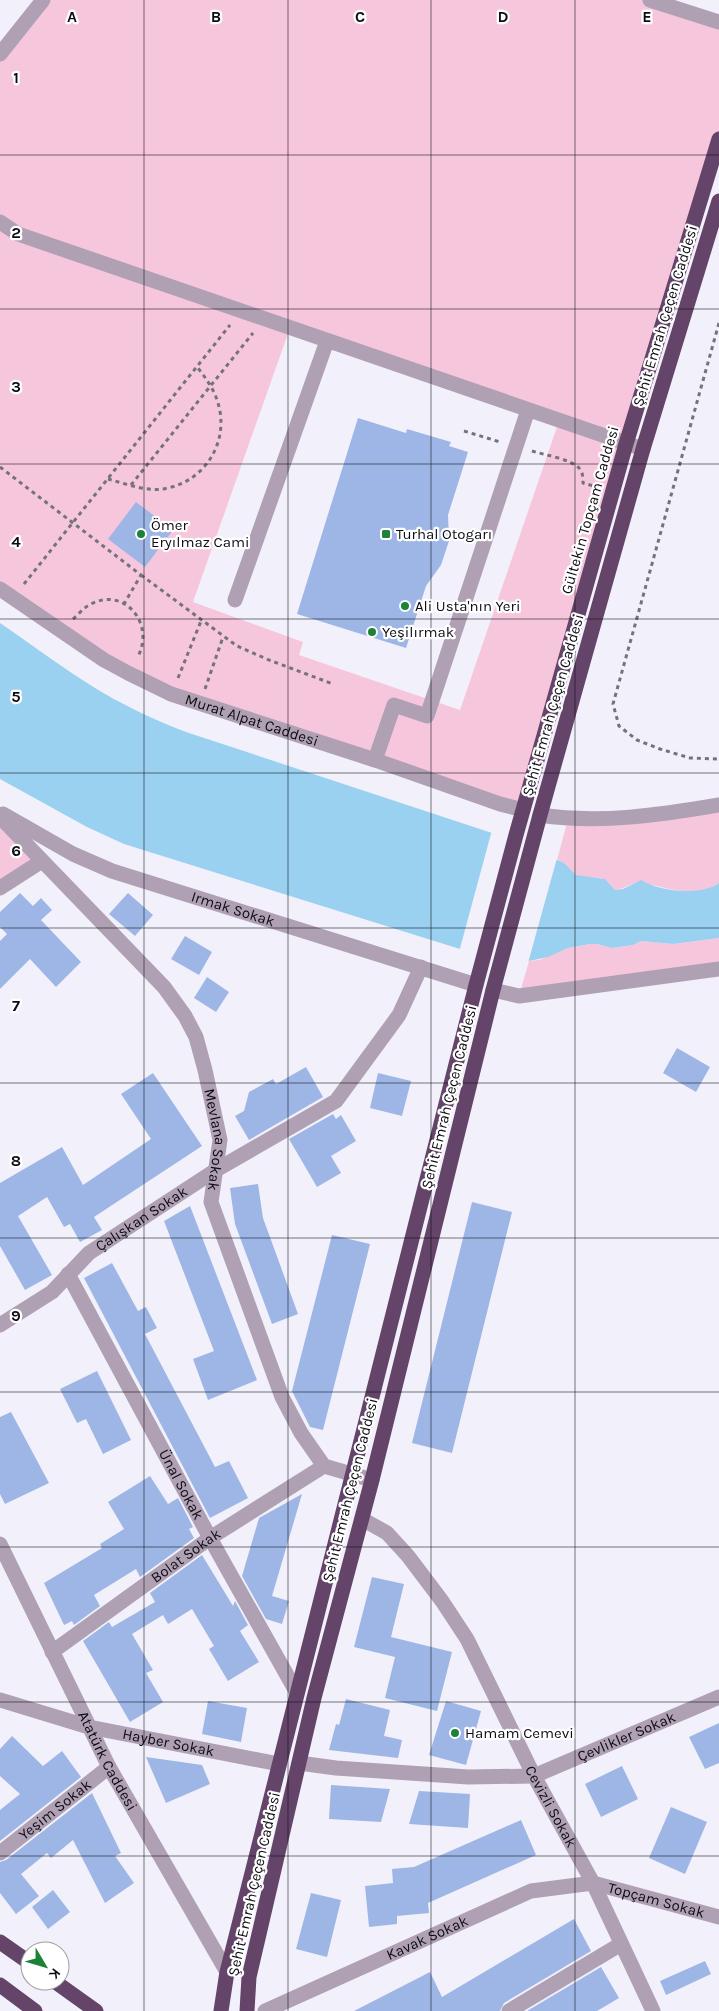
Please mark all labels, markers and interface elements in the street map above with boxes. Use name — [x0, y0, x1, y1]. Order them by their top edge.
text: A — [67, 7, 77, 26]
text: B — [211, 7, 221, 26]
text: C — [355, 7, 365, 26]
text: D — [498, 7, 509, 26]
text: E — [642, 7, 652, 26]
text: 1 — [13, 68, 19, 87]
text: 2 — [11, 223, 21, 242]
street label: Şehit Emrah Çeçen Caddesi — [629, 223, 701, 409]
text: 3 — [11, 377, 21, 396]
street label: Gültekin Topçam Caddesi — [557, 424, 623, 596]
place label: Ömer Eryılmaz Cami — [151, 516, 249, 551]
place label: Turhal Otogarı — [396, 525, 492, 543]
marker: Ömer Eryılmaz Cami — [135, 528, 147, 540]
marker: Turhal Otogarı — [380, 528, 392, 540]
text: 4 — [11, 532, 21, 551]
place label: Ali Usta'nın Yeri — [415, 597, 520, 615]
marker: Ali Usta'nın Yeri — [399, 600, 411, 612]
street label: Şehit Emrah Çeçen Caddesi — [518, 612, 588, 798]
place label: Yeşilırmak — [382, 623, 454, 641]
marker: Yeşilırmak — [366, 626, 378, 638]
text: 5 — [11, 687, 21, 706]
street label: Murat Alpat Caddesi — [183, 690, 321, 750]
text: 6 — [11, 841, 21, 860]
street label: Irmak Sokak — [189, 887, 277, 930]
text: 7 — [12, 996, 20, 1015]
street label: Şehit Emrah Çeçen Caddesi — [417, 1003, 481, 1191]
street label: Mevlana Sokak — [200, 1087, 229, 1192]
text: 8 — [11, 1151, 21, 1170]
street label: Çalışkan Sokak — [92, 1182, 191, 1255]
text: 9 — [11, 1306, 21, 1325]
street label: Şehit Emrah Çeçen Caddesi — [318, 1396, 382, 1584]
street label: Ünal Sokak — [155, 1446, 207, 1523]
street label: Bolat Sokak — [147, 1525, 224, 1587]
street label: Atatürk Caddesi — [74, 1708, 141, 1814]
street label: Çevlikler Sokak — [574, 1708, 678, 1765]
place label: Hamam Cemevi — [465, 1724, 574, 1742]
street label: Hayber Sokak — [121, 1725, 216, 1760]
marker: Hamam Cemevi — [449, 1727, 461, 1739]
street label: Cevizli Sokak — [521, 1763, 581, 1851]
street label: Yeşim Sokak — [15, 1776, 95, 1844]
street label: Şehit Emrah Çeçen Caddesi — [224, 1790, 284, 1978]
street label: Topçam Sokak — [606, 1878, 707, 1922]
street label: Kavak Sokak — [384, 1912, 471, 1964]
north arrow — [20, 1941, 70, 1991]
text: K — [45, 1965, 64, 1983]

